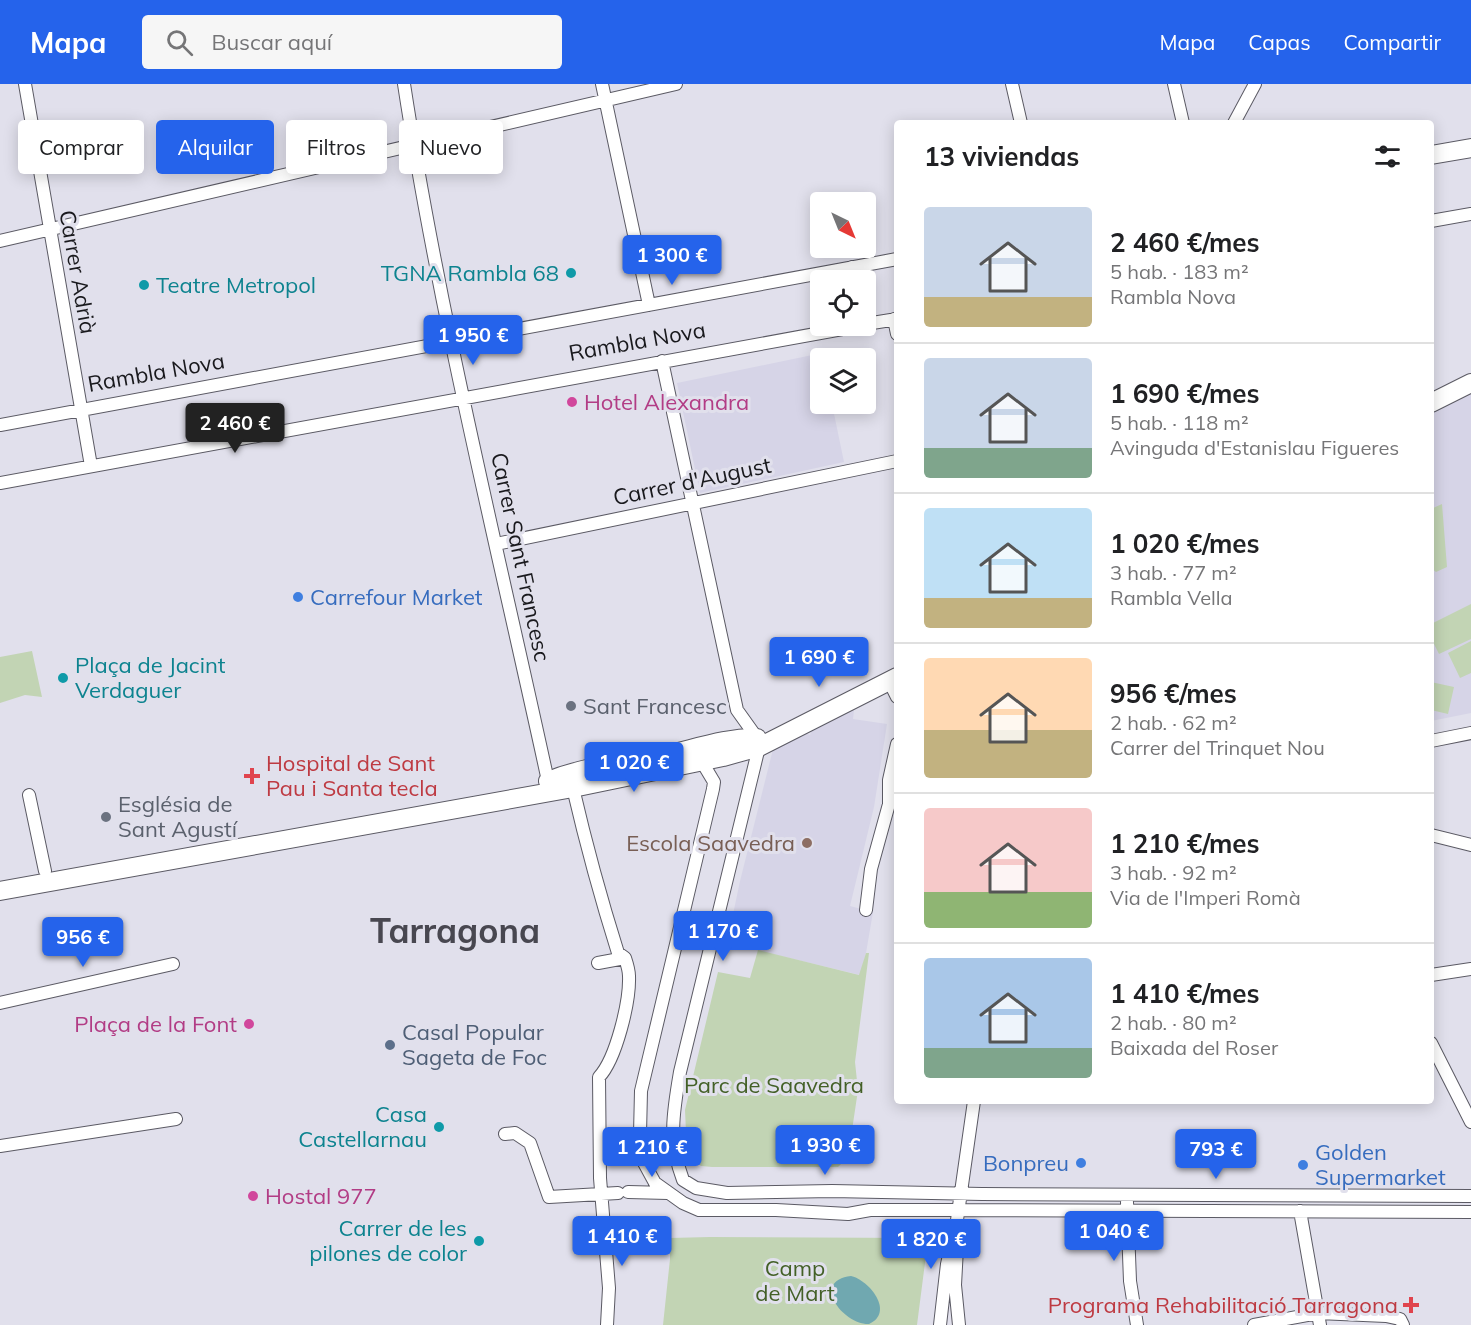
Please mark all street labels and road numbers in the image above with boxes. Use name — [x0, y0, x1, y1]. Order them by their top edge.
street label: Carrer Adrià — [53, 208, 103, 336]
street label: Rambla Nova — [566, 315, 708, 367]
street label: Rambla Nova — [85, 346, 227, 398]
street label: Carrer Sant Francesc — [485, 450, 557, 664]
street label: Carrer d'August — [610, 451, 774, 511]

